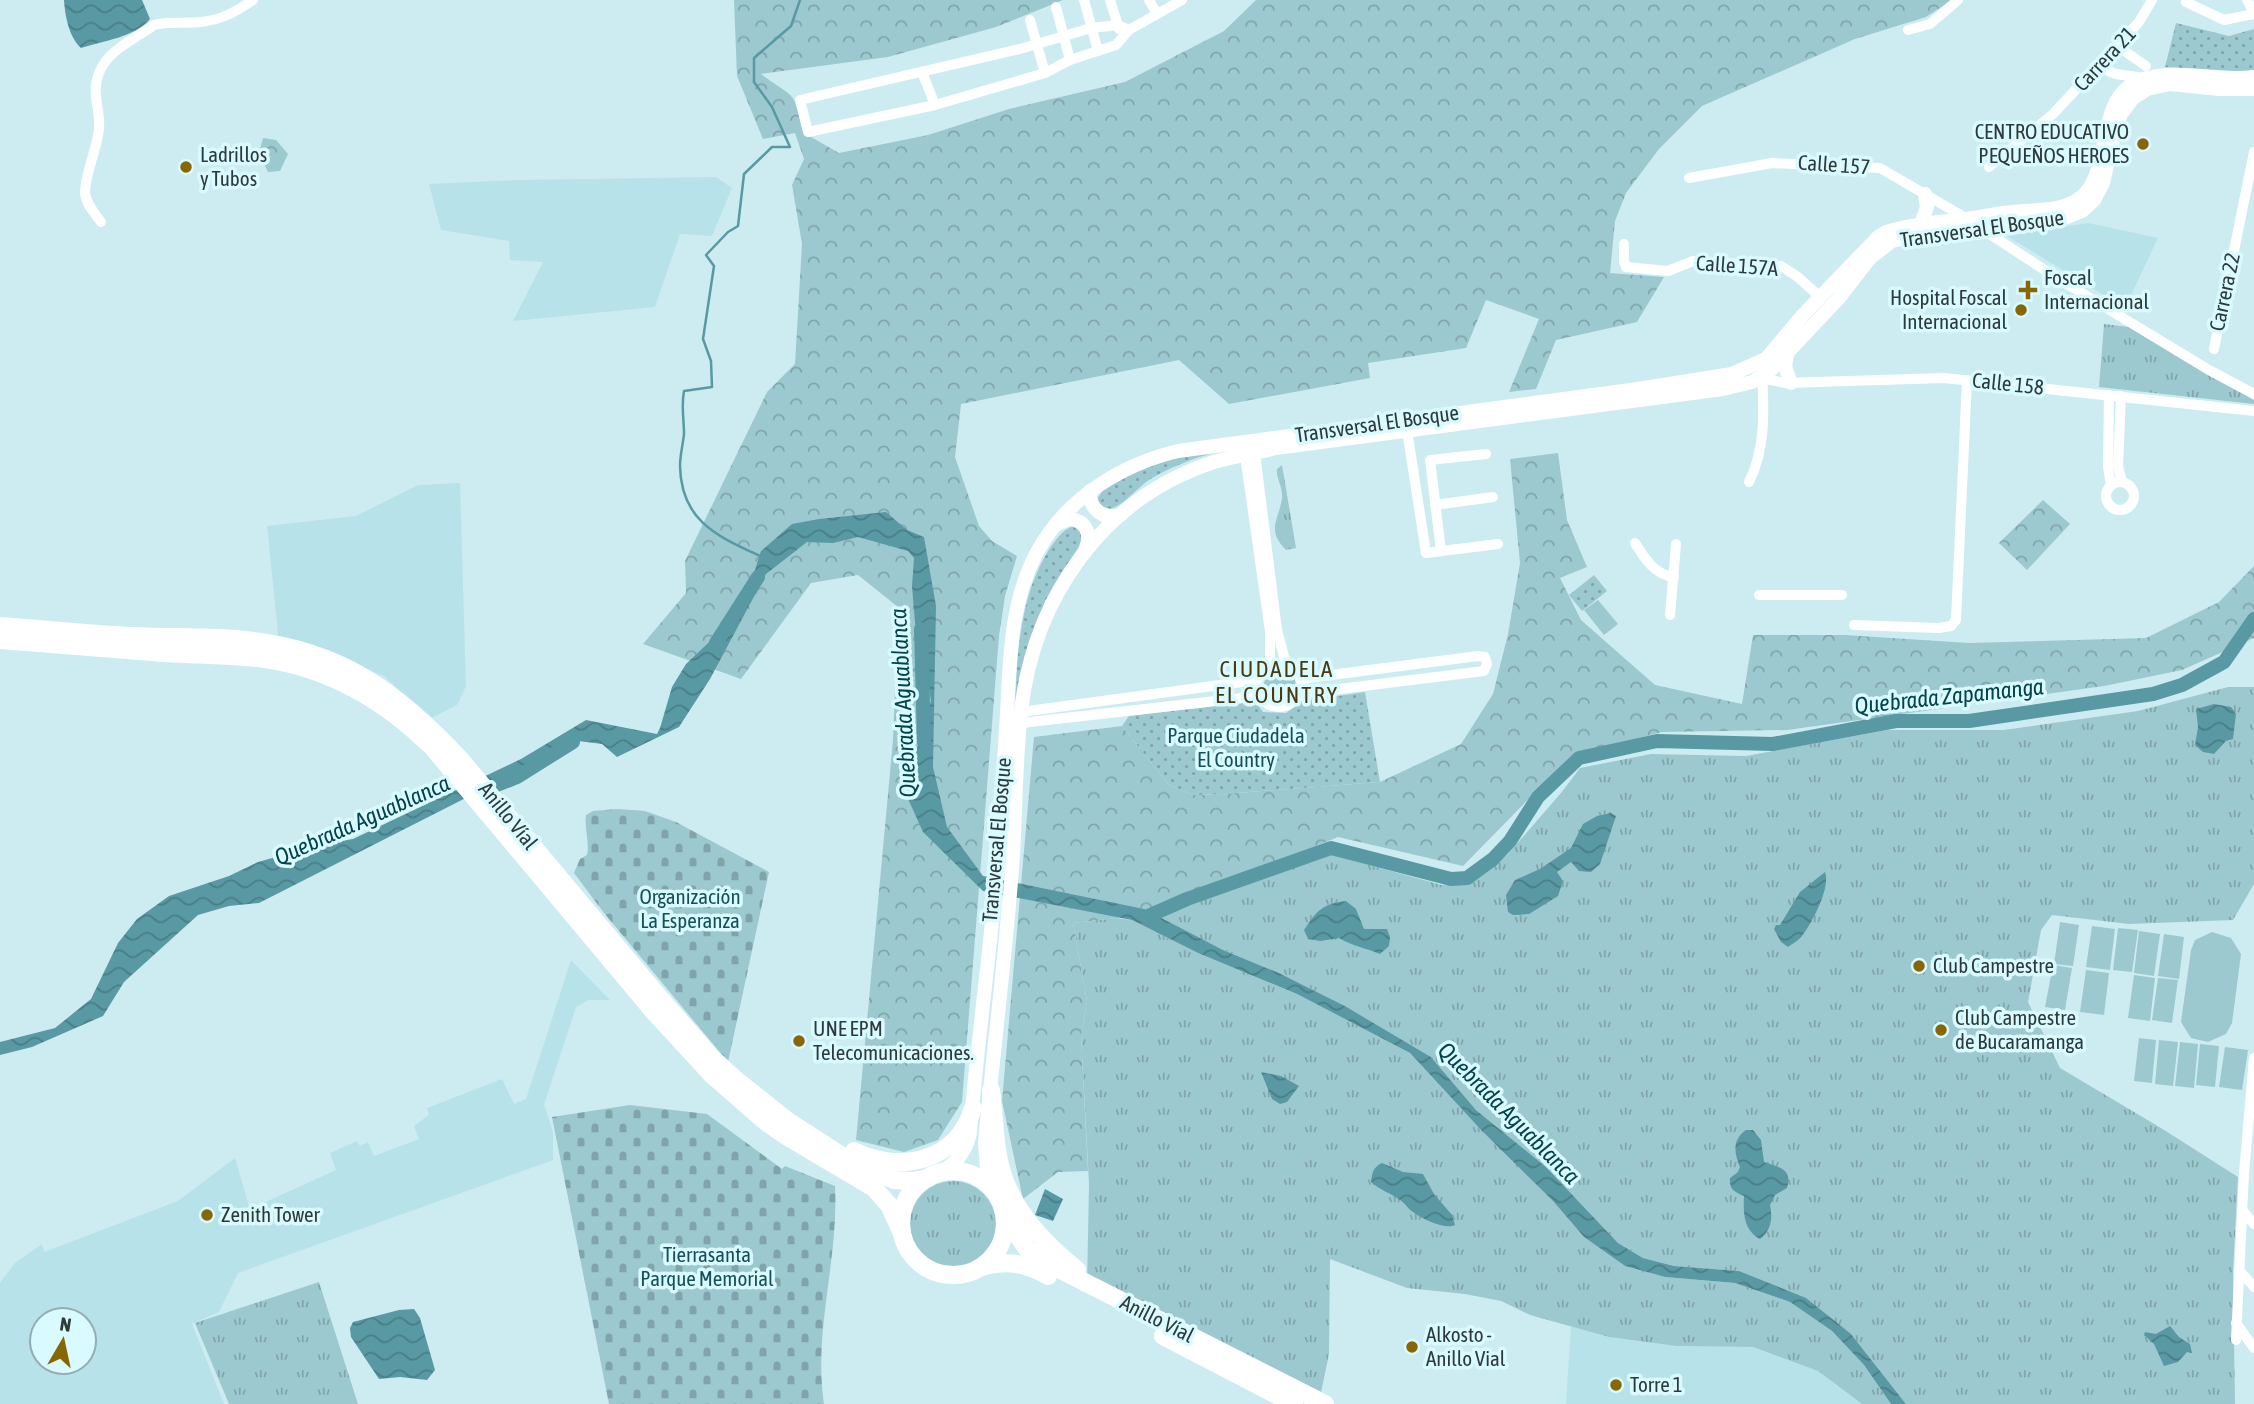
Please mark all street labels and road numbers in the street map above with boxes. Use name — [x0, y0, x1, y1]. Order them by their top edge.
street label: Carrera 21 — [2068, 21, 2140, 95]
street label: Calle 157 — [1797, 150, 1871, 178]
street label: Transversal El Bosque — [1898, 205, 2065, 251]
street label: Calle 157A — [1695, 250, 1780, 280]
street label: Carrera 22 — [2204, 251, 2244, 333]
street label: Calle 158 — [1971, 367, 2045, 399]
street label: Transversal El Bosque — [1293, 400, 1460, 446]
street label: Transversal El Bosque — [977, 757, 1015, 923]
street label: Anillo Víal — [474, 777, 543, 854]
street label: Anillo Víal — [1117, 1289, 1199, 1347]

